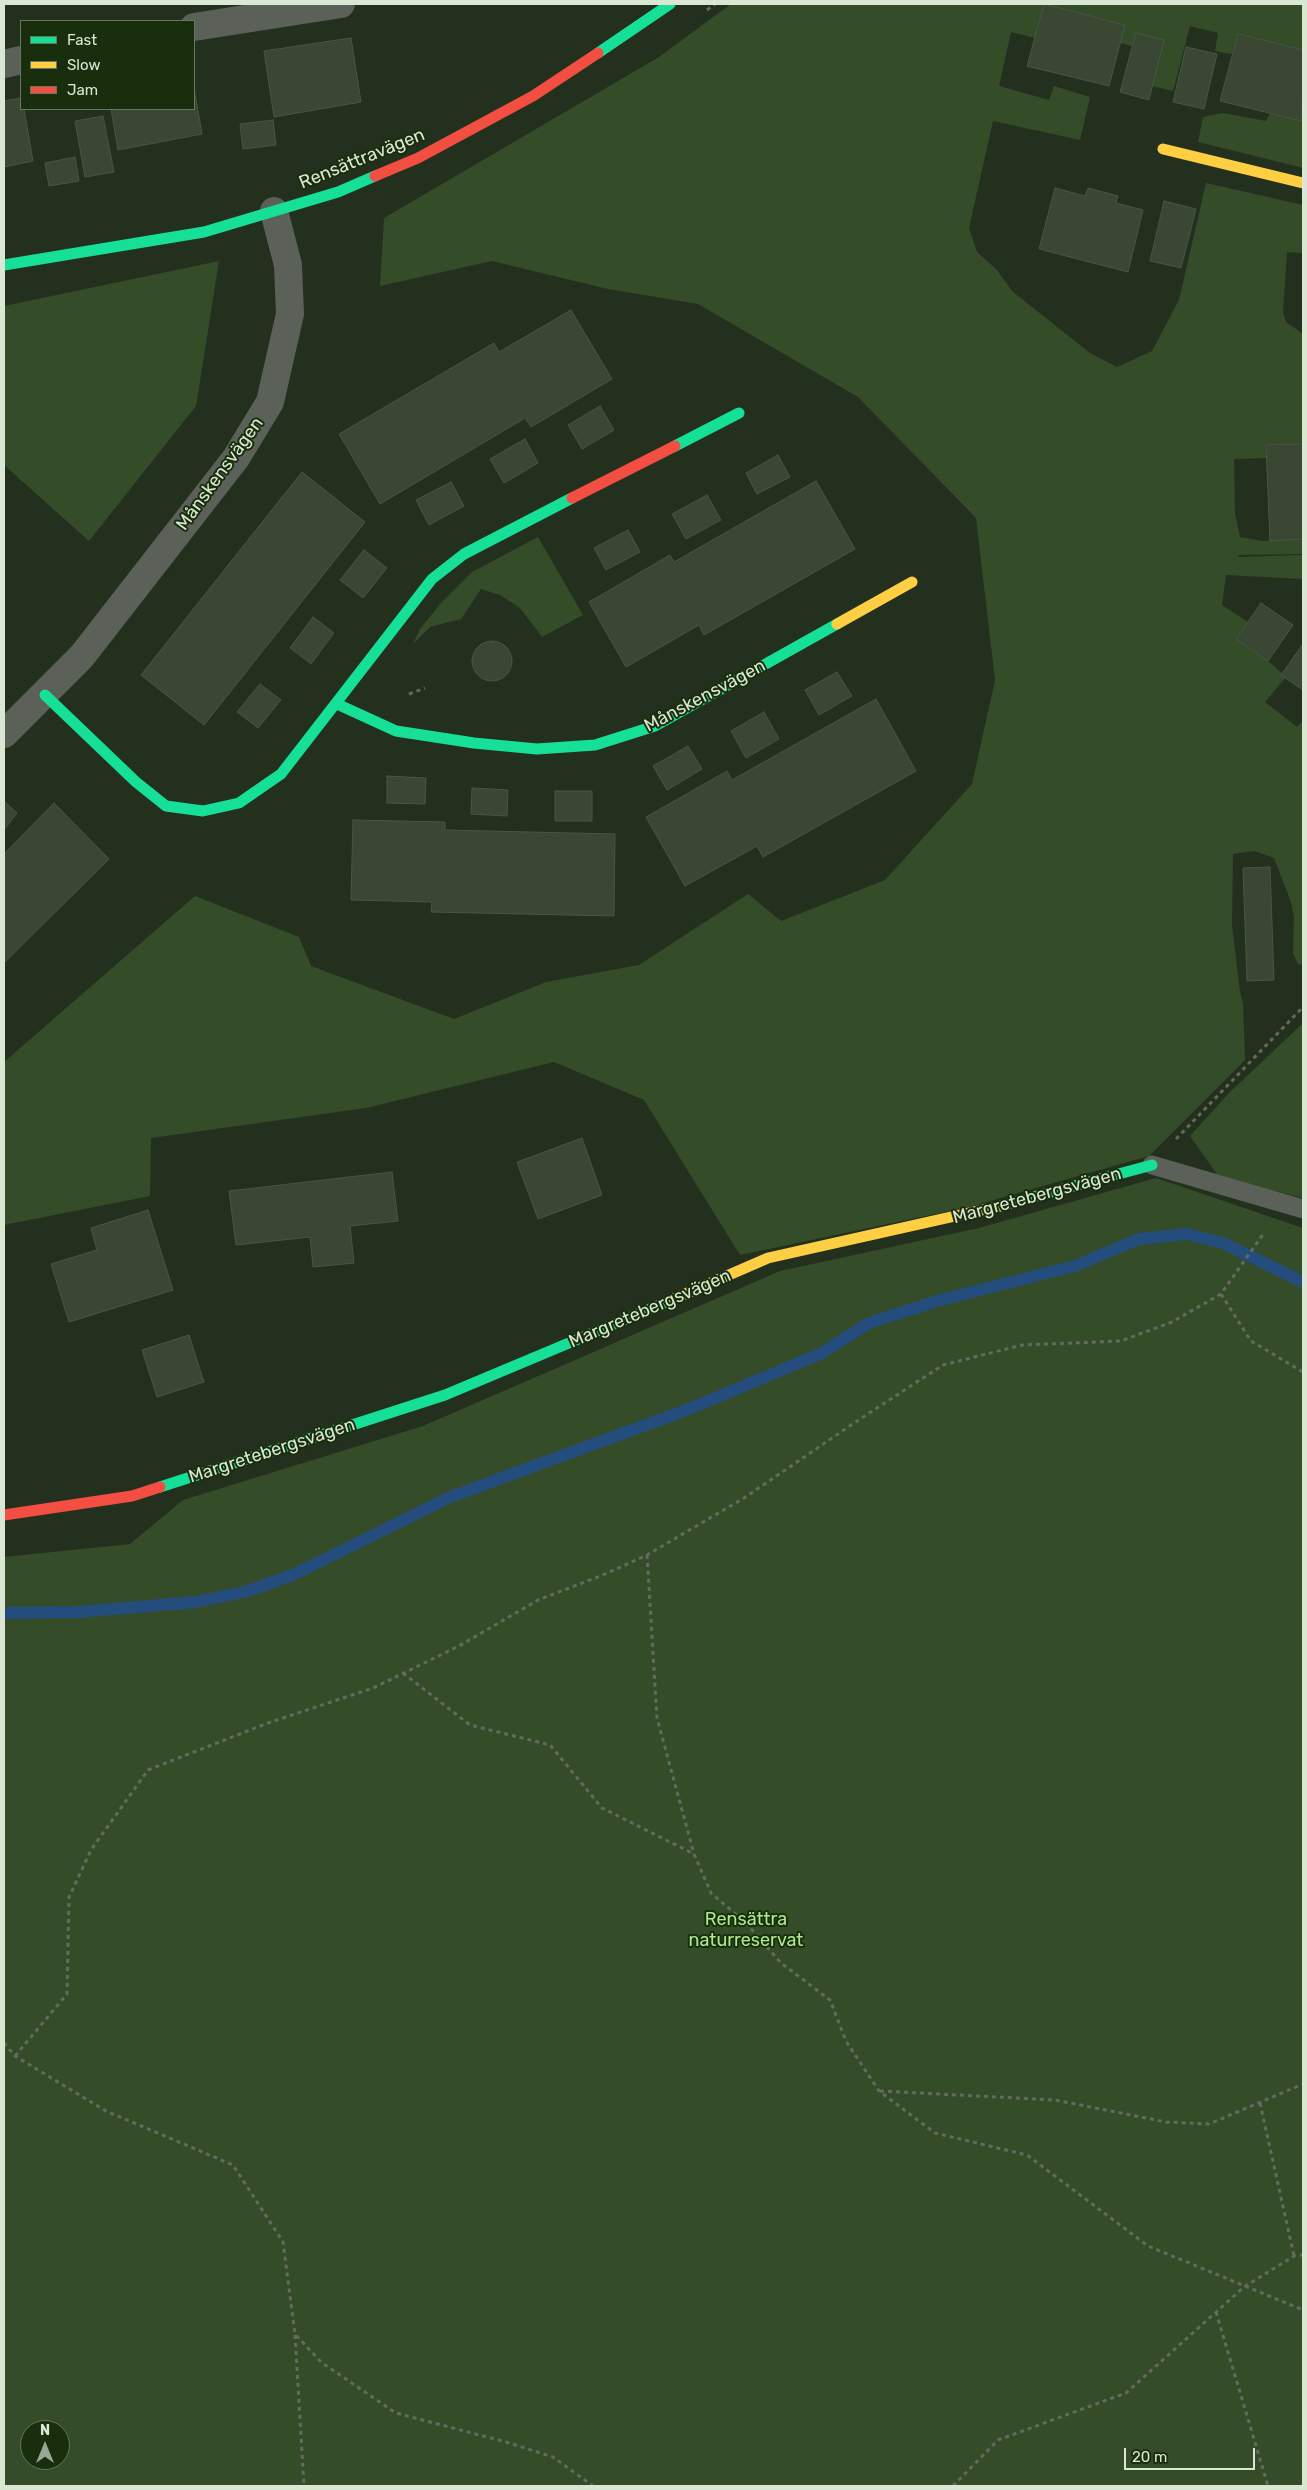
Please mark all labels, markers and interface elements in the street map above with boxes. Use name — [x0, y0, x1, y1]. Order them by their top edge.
legend — [20, 20, 195, 110]
text: Fast — [67, 31, 97, 49]
text: Slow — [67, 56, 100, 74]
text: Jam — [67, 81, 98, 99]
street label: Rensättravägen — [296, 124, 428, 194]
street label: Månskensvägen — [172, 413, 268, 535]
street label: Månskensvägen — [641, 655, 769, 737]
street label: Margretebergsvägen — [950, 1163, 1124, 1229]
street label: Margretebergsvägen — [566, 1265, 734, 1353]
street label: Margretebergsvägen — [186, 1414, 358, 1488]
park label: Rensättra naturreservat — [689, 1909, 803, 1952]
north arrow — [20, 2420, 70, 2470]
text: N — [40, 2422, 50, 2439]
scale bar — [1127, 2438, 1258, 2470]
text: 20 m — [1132, 2448, 1167, 2466]

